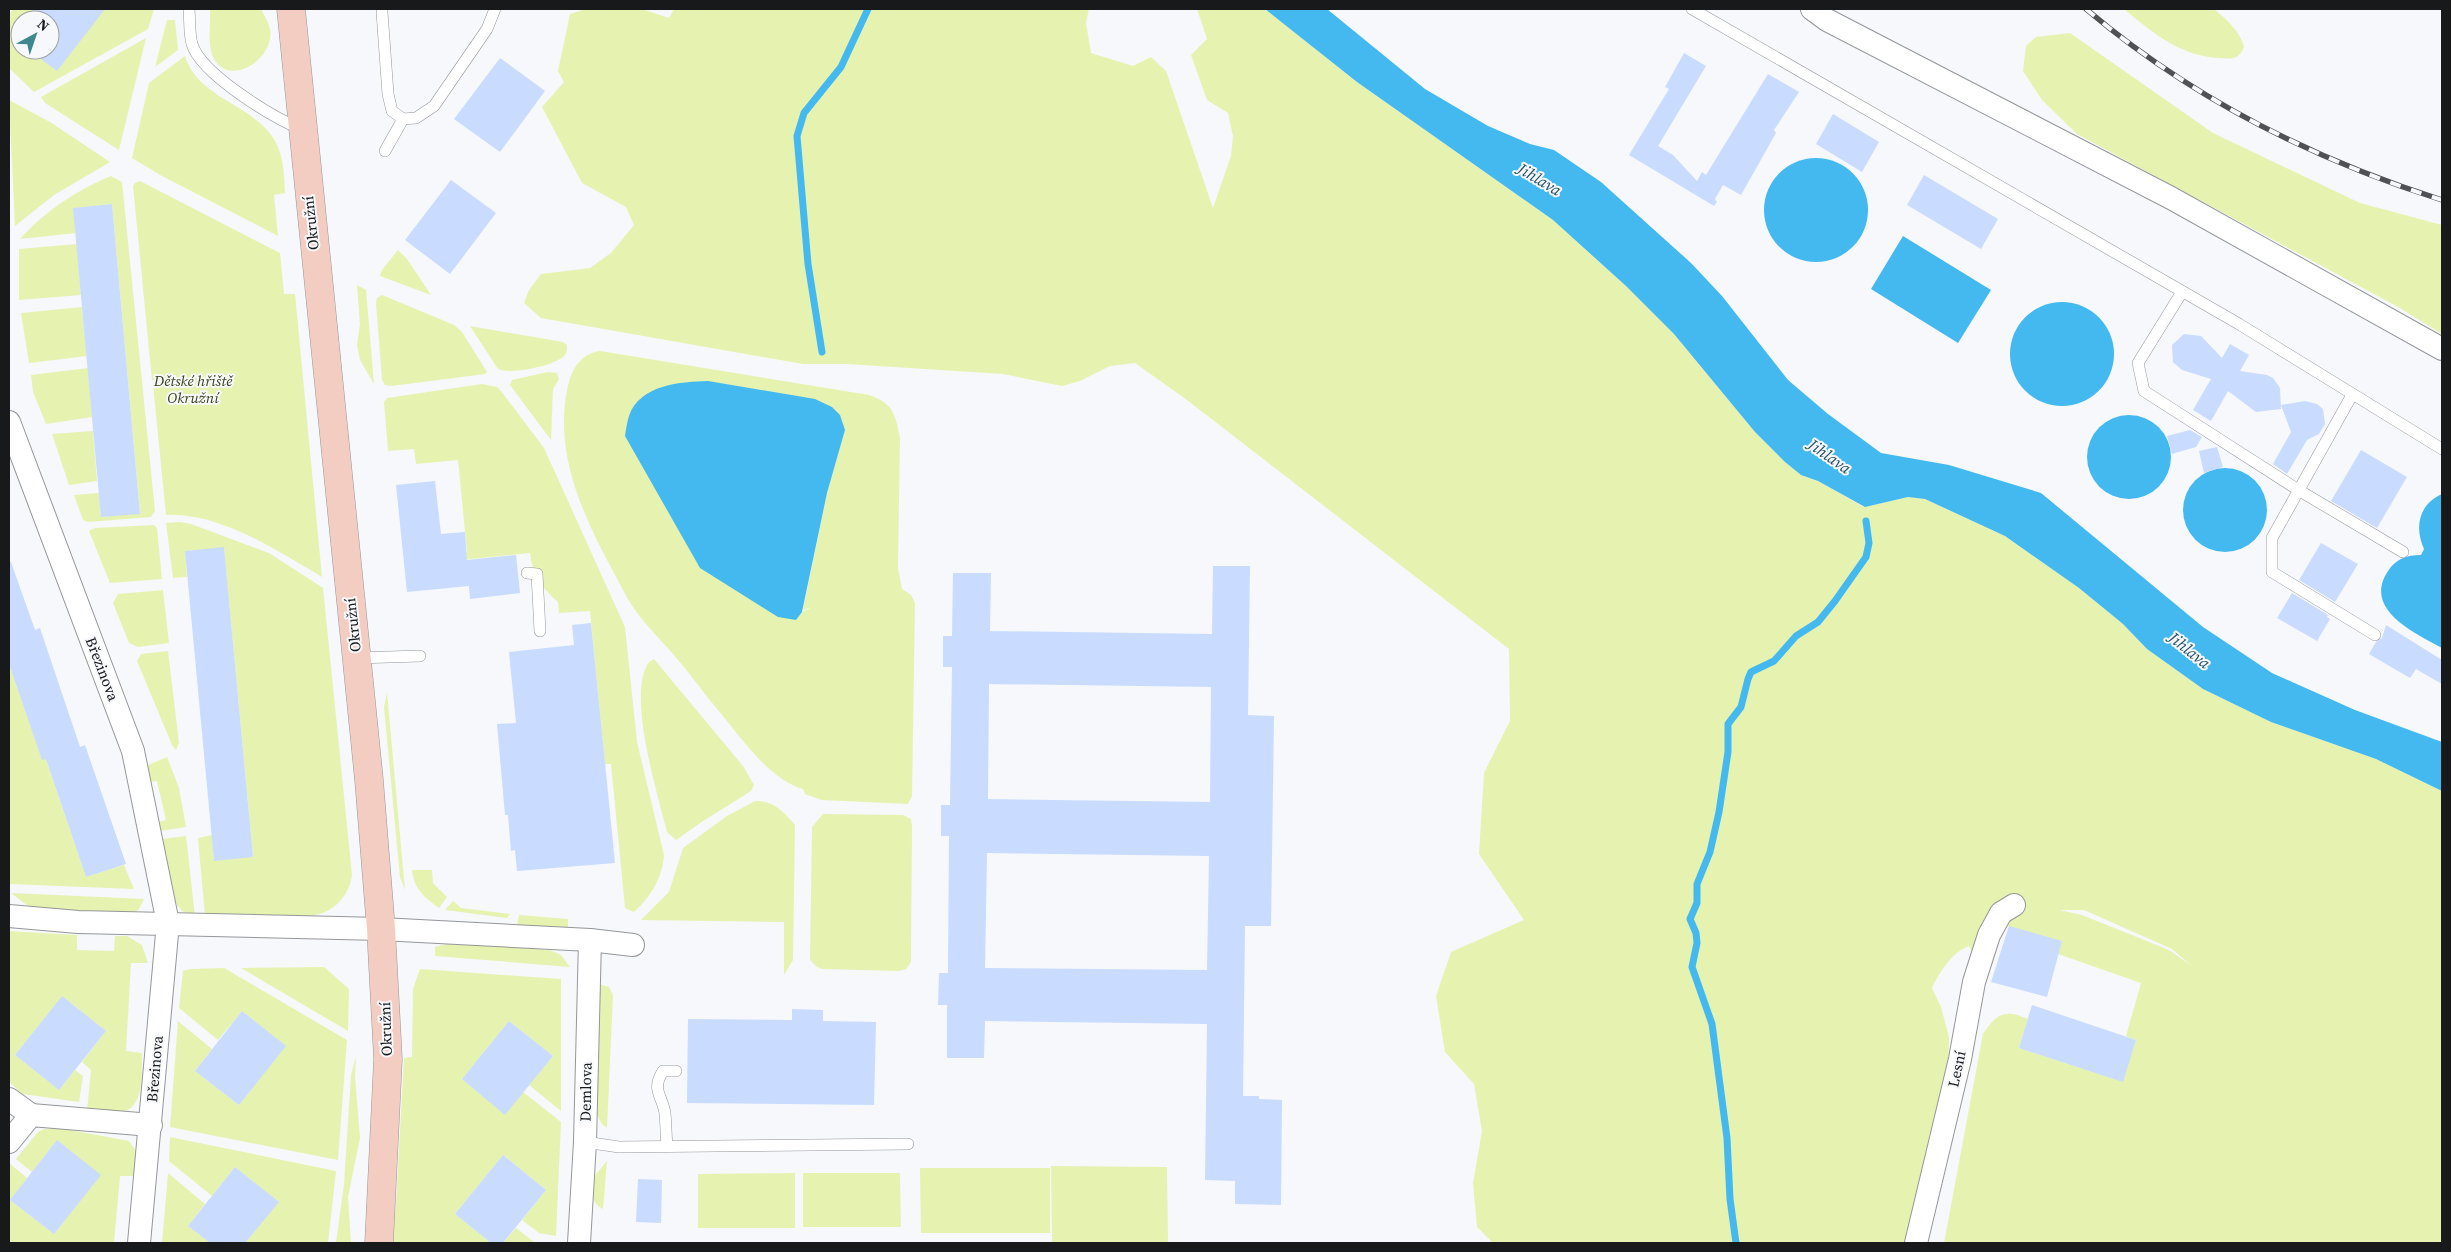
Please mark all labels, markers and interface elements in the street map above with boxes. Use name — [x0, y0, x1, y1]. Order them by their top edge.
north arrow — [10, 10, 60, 60]
text: N — [33, 14, 54, 36]
water label: Jihlava — [1512, 156, 1567, 201]
street label: Okružní — [297, 194, 324, 251]
park label: Dětské hřiště Okružní — [153, 370, 234, 408]
water label: Jihlava — [1803, 432, 1856, 479]
street label: Okružní — [339, 596, 366, 653]
water label: Jihlava — [2163, 625, 2216, 674]
street label: Březinova — [81, 634, 124, 704]
street label: Okružní — [374, 1001, 397, 1057]
street label: Březinova — [141, 1034, 168, 1103]
street label: Lesní — [1942, 1048, 1971, 1089]
street label: Demlova — [574, 1062, 597, 1122]

